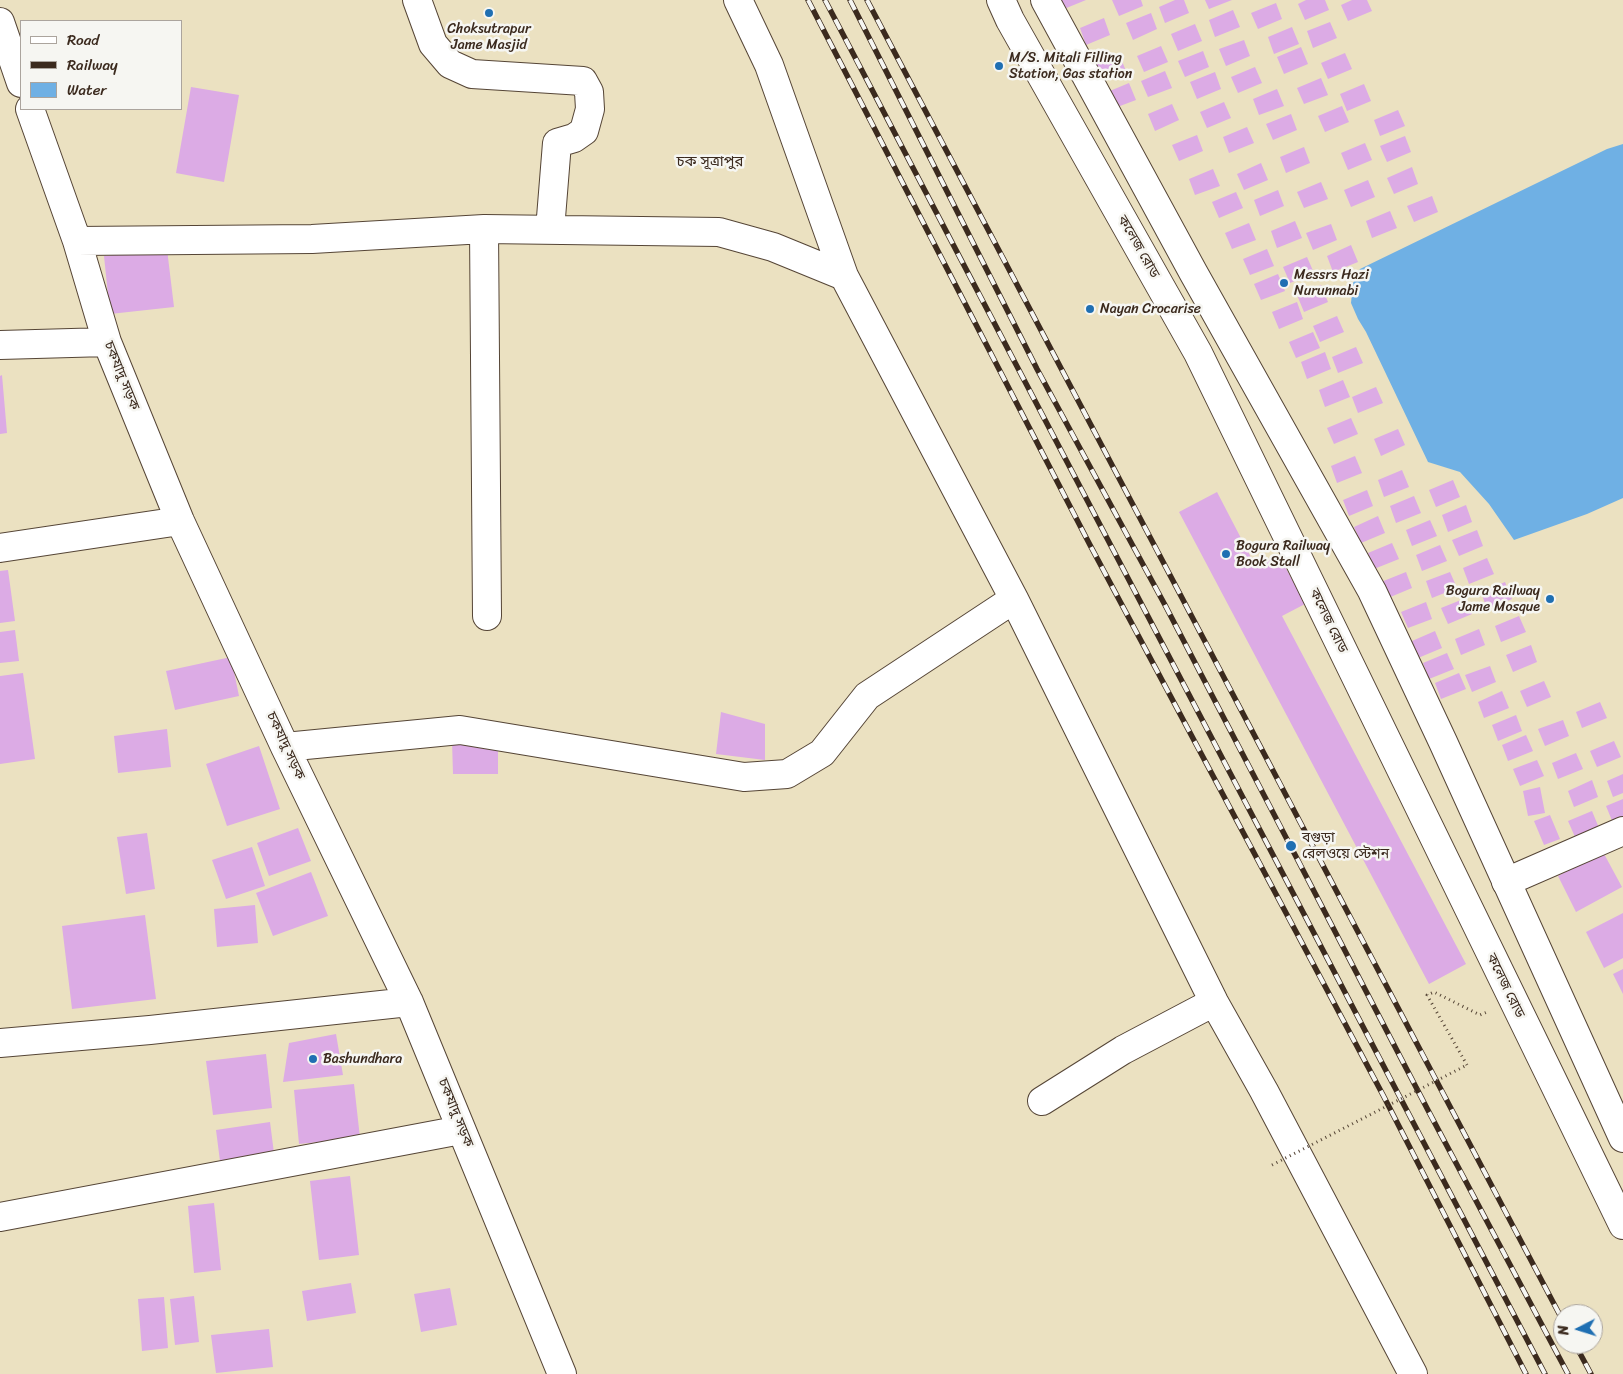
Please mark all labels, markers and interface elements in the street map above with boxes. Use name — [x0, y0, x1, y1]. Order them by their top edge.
marker: Choksutrapur Jame Masjid — [483, 7, 495, 19]
legend — [20, 20, 182, 110]
place label: Choksutrapur Jame Masjid — [447, 21, 531, 54]
text: Road — [67, 27, 99, 53]
place label: M/S. Mitali Filling Station, Gas station — [1009, 50, 1132, 82]
text: Railway — [67, 52, 118, 78]
marker: M/S. Mitali Filling Station, Gas station — [993, 60, 1005, 72]
text: Water — [67, 77, 107, 103]
district label: চক সূত্রাপুর — [676, 153, 744, 171]
street label: কলেজ রোড — [1113, 213, 1163, 281]
place label: Messrs Hazi Nurunnabi — [1294, 267, 1369, 300]
marker: Messrs Hazi Nurunnabi — [1278, 277, 1290, 289]
place label: Nayan Crocarise — [1100, 301, 1201, 317]
marker: Nayan Crocarise — [1084, 303, 1096, 315]
street label: চকযাদু সড়ক — [100, 339, 142, 413]
place label: Bogura Railway Book Stall — [1236, 538, 1330, 570]
marker: Bogura Railway Book Stall — [1220, 548, 1232, 560]
place label: Bogura Railway Jame Mosque — [1446, 583, 1540, 616]
street label: কলেজ রোড — [1305, 586, 1351, 656]
marker: Bogura Railway Jame Mosque — [1544, 593, 1556, 605]
street label: চকযাদু সড়ক — [262, 710, 308, 782]
place label: বগুড়া রেলওয়ে স্টেশন — [1302, 830, 1389, 862]
marker: বগুড়া রেলওয়ে স্টেশন — [1284, 839, 1298, 853]
street label: কলেজ রোড — [1482, 951, 1528, 1021]
place label: Bashundhara — [323, 1051, 402, 1067]
marker: Bashundhara — [307, 1053, 319, 1065]
street label: চকযাদু সড়ক — [434, 1076, 476, 1150]
north arrow — [1553, 1304, 1603, 1354]
text: N — [1551, 1324, 1576, 1336]

